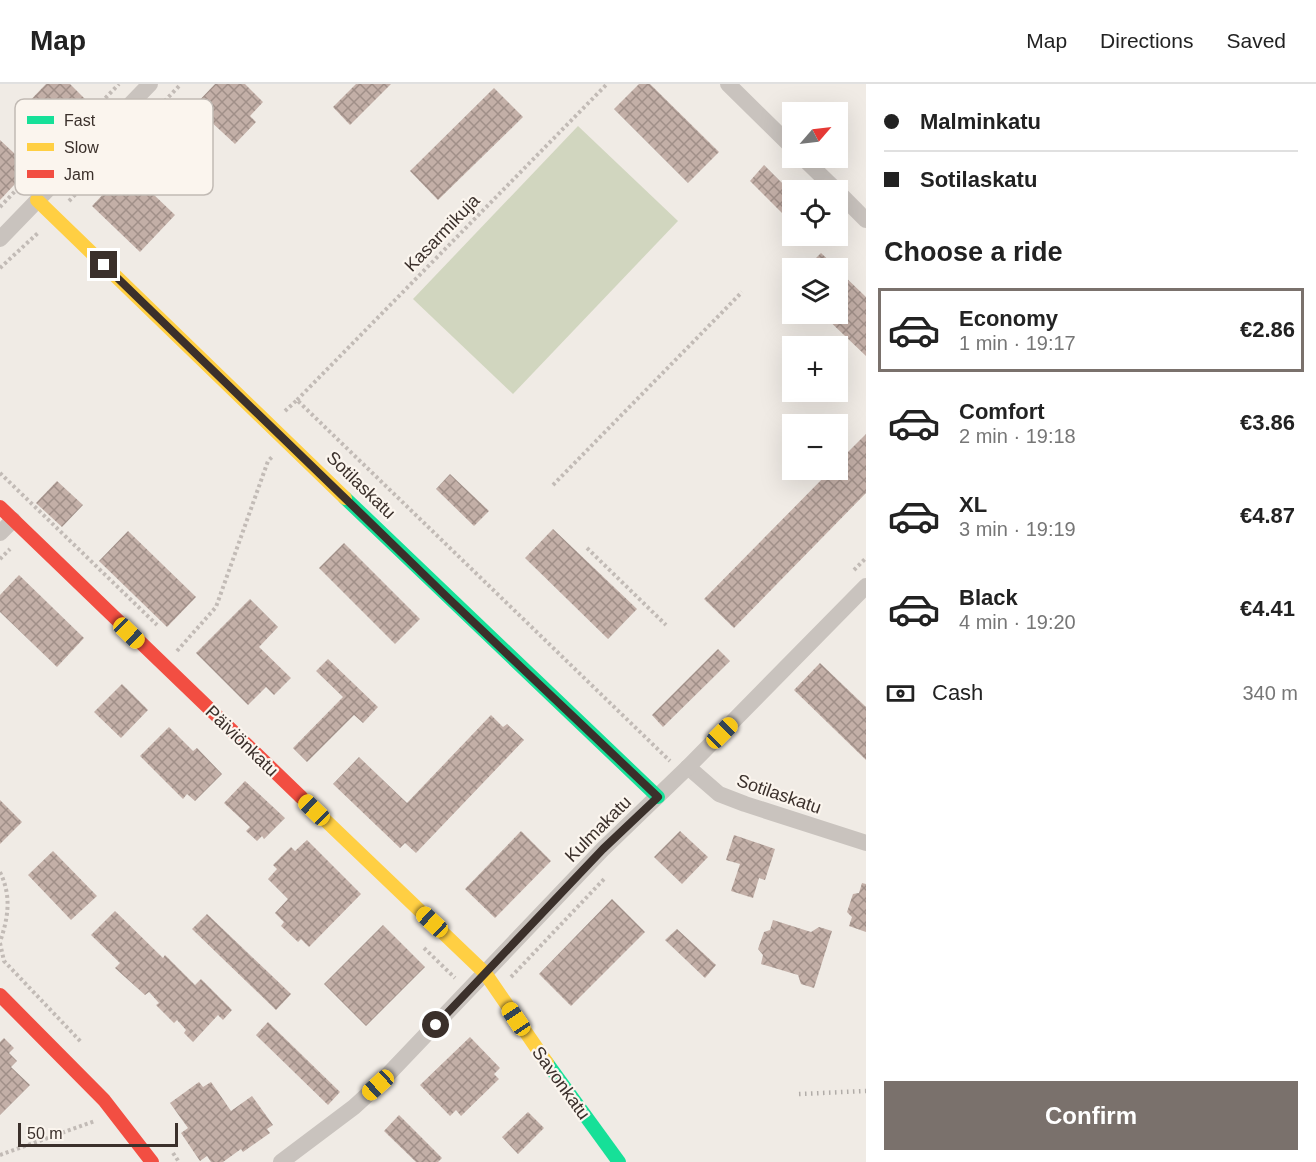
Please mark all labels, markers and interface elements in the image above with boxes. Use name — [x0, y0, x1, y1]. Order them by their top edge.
text: Map — [30, 25, 86, 56]
text: Map — [1026, 29, 1067, 52]
text: Directions — [1100, 29, 1193, 52]
text: Saved — [1226, 29, 1286, 52]
legend — [15, 99, 213, 195]
north arrow — [782, 102, 848, 168]
map controls — [782, 102, 848, 480]
text: Malminkatu — [920, 109, 1041, 134]
text: Fast — [64, 112, 96, 129]
text: Slow — [64, 139, 99, 156]
text: Jam — [64, 166, 94, 183]
text: Sotilaskatu — [920, 167, 1037, 192]
button: locate — [782, 180, 848, 246]
street label: Kasarmikuja — [400, 190, 484, 276]
text: Choose a ride — [884, 237, 1063, 267]
route end — [90, 251, 117, 278]
button: layers — [782, 258, 848, 324]
icon: car — [887, 303, 941, 357]
text: Economy — [959, 306, 1058, 331]
text: €2.86 — [1240, 317, 1295, 342]
text: 1 min · 19:17 — [959, 332, 1076, 354]
button: + — [782, 336, 848, 402]
icon: car — [887, 396, 941, 450]
text: Comfort — [959, 399, 1045, 424]
text: €3.86 — [1240, 410, 1295, 435]
button: − — [782, 414, 848, 480]
text: 2 min · 19:18 — [959, 425, 1076, 447]
street label: Sotilaskatu — [322, 447, 400, 523]
icon: car — [887, 489, 941, 543]
text: XL — [959, 492, 987, 517]
text: €4.87 — [1240, 503, 1295, 528]
text: 3 min · 19:19 — [959, 518, 1076, 540]
icon: car — [887, 582, 941, 636]
text: Black — [959, 585, 1018, 610]
text: €4.41 — [1240, 596, 1295, 621]
text: 4 min · 19:20 — [959, 611, 1076, 633]
car — [110, 614, 148, 652]
icon: cash — [884, 677, 917, 710]
text: Cash — [932, 680, 983, 705]
text: 340 m — [1242, 682, 1298, 704]
street label: Päiviönkatu — [202, 701, 282, 781]
car — [703, 714, 741, 752]
street label: Sotilaskatu — [734, 770, 824, 818]
car — [295, 791, 333, 829]
street label: Kulmakatu — [561, 792, 635, 866]
car — [413, 903, 451, 941]
car — [498, 999, 534, 1039]
route start — [422, 1011, 449, 1038]
street label: Savonkatu — [528, 1043, 594, 1123]
car — [359, 1066, 397, 1104]
button: Confirm — [884, 1081, 1298, 1150]
scale bar — [18, 1120, 178, 1148]
text: 50 m — [27, 1125, 63, 1142]

